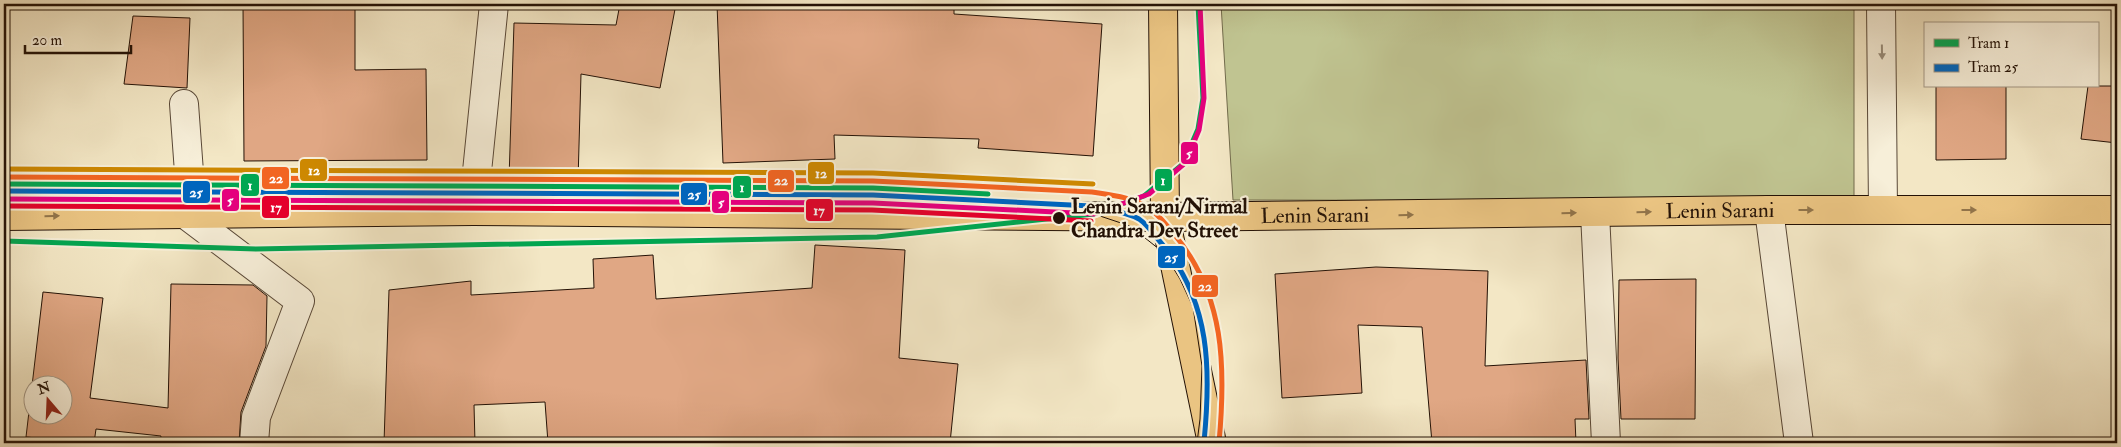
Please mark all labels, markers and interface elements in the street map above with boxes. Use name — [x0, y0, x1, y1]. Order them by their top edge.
scale bar — [25, 22, 131, 54]
legend — [1924, 22, 2098, 88]
text: 20 m — [32, 31, 62, 50]
text: Tram 1 — [1968, 34, 2009, 53]
one-way arrow — [1878, 45, 1886, 61]
text: Tram 25 — [1968, 58, 2019, 77]
line badge: 5 — [1180, 141, 1199, 165]
text: 5 — [1186, 145, 1193, 162]
line badge: 12 — [299, 158, 328, 182]
line badge: 12 — [807, 161, 835, 185]
text: 12 — [308, 162, 320, 179]
text: 12 — [815, 165, 827, 182]
line badge: 22 — [261, 166, 290, 190]
line badge: 1 — [1154, 168, 1173, 192]
line badge: 22 — [767, 169, 795, 193]
text: 22 — [269, 170, 283, 187]
text: 22 — [774, 172, 788, 189]
text: 1 — [1161, 172, 1166, 189]
line badge: 1 — [240, 173, 260, 197]
line badge: 1 — [732, 175, 752, 199]
text: 1 — [248, 177, 253, 194]
text: 1 — [740, 179, 745, 196]
line badge: 25 — [182, 180, 211, 204]
line badge: 25 — [680, 182, 708, 206]
text: 25 — [189, 184, 203, 201]
text: 25 — [687, 186, 701, 203]
line badge: 5 — [221, 188, 240, 212]
line badge: 5 — [711, 190, 730, 214]
text: 5 — [227, 192, 234, 209]
place label: Lenin Sarani/Nirmal Chandra Dev Street — [1071, 193, 1248, 244]
text: 5 — [718, 194, 725, 211]
line badge: 17 — [261, 195, 290, 219]
street label: Lenin Sarani — [1665, 197, 1775, 225]
line badge: 17 — [805, 198, 834, 222]
text: 17 — [270, 199, 282, 216]
text: 17 — [813, 202, 825, 219]
street label: Lenin Sarani — [1260, 202, 1370, 230]
one-way arrow — [1799, 206, 1815, 214]
one-way arrow — [1961, 206, 1977, 214]
one-way arrow — [1636, 208, 1652, 216]
one-way arrow — [1561, 209, 1577, 217]
marker: Lenin Sarani/Nirmal Chandra Dev Street — [1051, 210, 1067, 226]
one-way arrow — [1398, 211, 1414, 219]
one-way arrow — [45, 212, 61, 220]
line badge: 25 — [1157, 245, 1186, 269]
text: 25 — [1164, 249, 1178, 266]
line badge: 22 — [1191, 274, 1219, 298]
text: 22 — [1198, 278, 1212, 295]
north arrow — [22, 374, 72, 424]
text: N — [34, 378, 53, 399]

